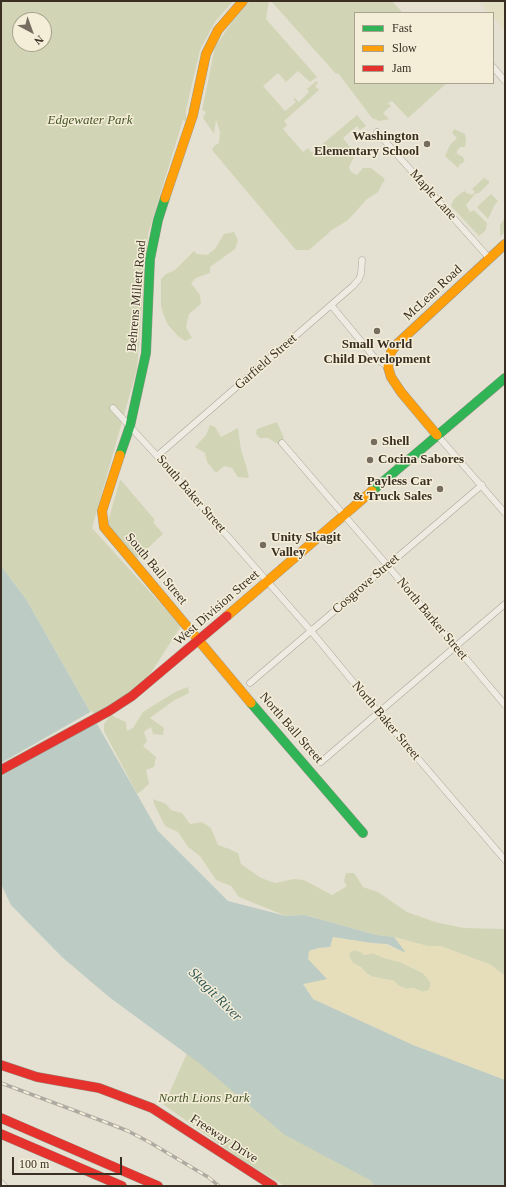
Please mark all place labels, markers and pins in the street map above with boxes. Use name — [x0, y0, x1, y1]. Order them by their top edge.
place label: Washington Elementary School — [314, 129, 419, 160]
marker: Washington Elementary School — [422, 139, 432, 149]
marker: Small World Child Development — [372, 326, 382, 336]
place label: Small World Child Development — [323, 337, 431, 368]
place label: Shell — [382, 434, 409, 450]
marker: Shell — [369, 437, 379, 447]
place label: Cocina Sabores — [378, 452, 464, 468]
marker: Cocina Sabores — [365, 455, 375, 465]
place label: Payless Car & Truck Sales — [353, 474, 432, 505]
marker: Payless Car & Truck Sales — [435, 484, 445, 494]
place label: Unity Skagit Valley — [271, 530, 341, 561]
marker: Unity Skagit Valley — [258, 540, 268, 550]

